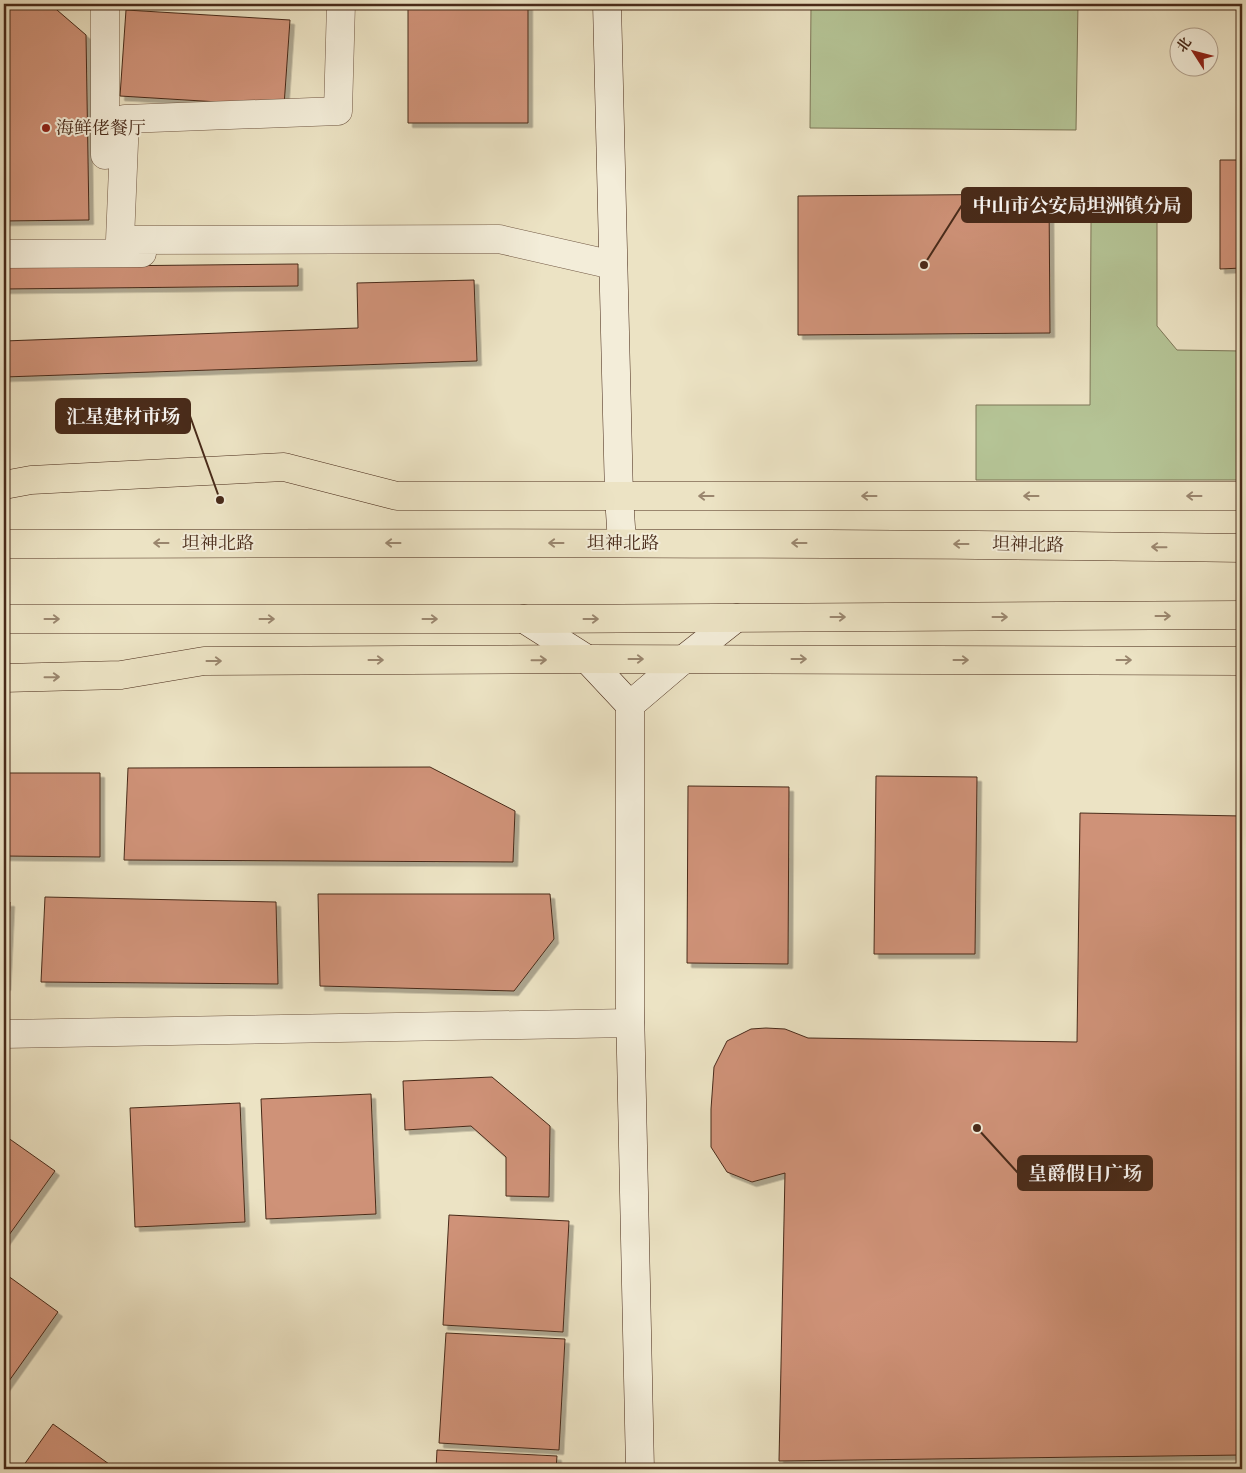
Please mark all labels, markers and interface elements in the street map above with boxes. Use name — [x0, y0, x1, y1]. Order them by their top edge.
north arrow — [1168, 28, 1218, 78]
text: 北 — [1173, 34, 1195, 55]
place label: 海鲜佬餐厅 — [56, 117, 146, 140]
marker: 海鲜佬餐厅 — [40, 122, 52, 134]
callout: 中山市公安局坦洲镇分局 — [962, 188, 1191, 222]
text: 中山市公安局坦洲镇分局 — [972, 194, 1182, 218]
callout: 汇星建材市场 — [56, 399, 190, 433]
text: 汇星建材市场 — [66, 405, 180, 429]
one-way arrow — [698, 491, 714, 501]
one-way arrow — [861, 491, 877, 501]
one-way arrow — [1023, 491, 1040, 501]
one-way arrow — [1186, 491, 1202, 501]
street label: 坦神北路 — [182, 532, 254, 555]
street label: 坦神北路 — [587, 532, 659, 555]
street label: 坦神北路 — [992, 533, 1064, 557]
one-way arrow — [153, 538, 170, 548]
one-way arrow — [386, 538, 402, 548]
one-way arrow — [548, 538, 564, 548]
one-way arrow — [791, 538, 807, 548]
one-way arrow — [953, 539, 970, 549]
one-way arrow — [1151, 542, 1167, 552]
one-way arrow — [1154, 611, 1170, 621]
one-way arrow — [829, 612, 845, 622]
one-way arrow — [992, 612, 1008, 622]
one-way arrow — [44, 614, 60, 624]
one-way arrow — [259, 614, 275, 624]
one-way arrow — [422, 614, 438, 624]
one-way arrow — [582, 614, 598, 624]
one-way arrow — [628, 654, 644, 664]
one-way arrow — [790, 654, 806, 664]
one-way arrow — [368, 655, 384, 665]
one-way arrow — [530, 655, 546, 664]
one-way arrow — [952, 655, 969, 665]
one-way arrow — [1115, 655, 1131, 665]
one-way arrow — [205, 656, 221, 666]
one-way arrow — [44, 672, 60, 682]
callout: 皇爵假日广场 — [1018, 1156, 1152, 1190]
text: 皇爵假日广场 — [1028, 1162, 1142, 1186]

